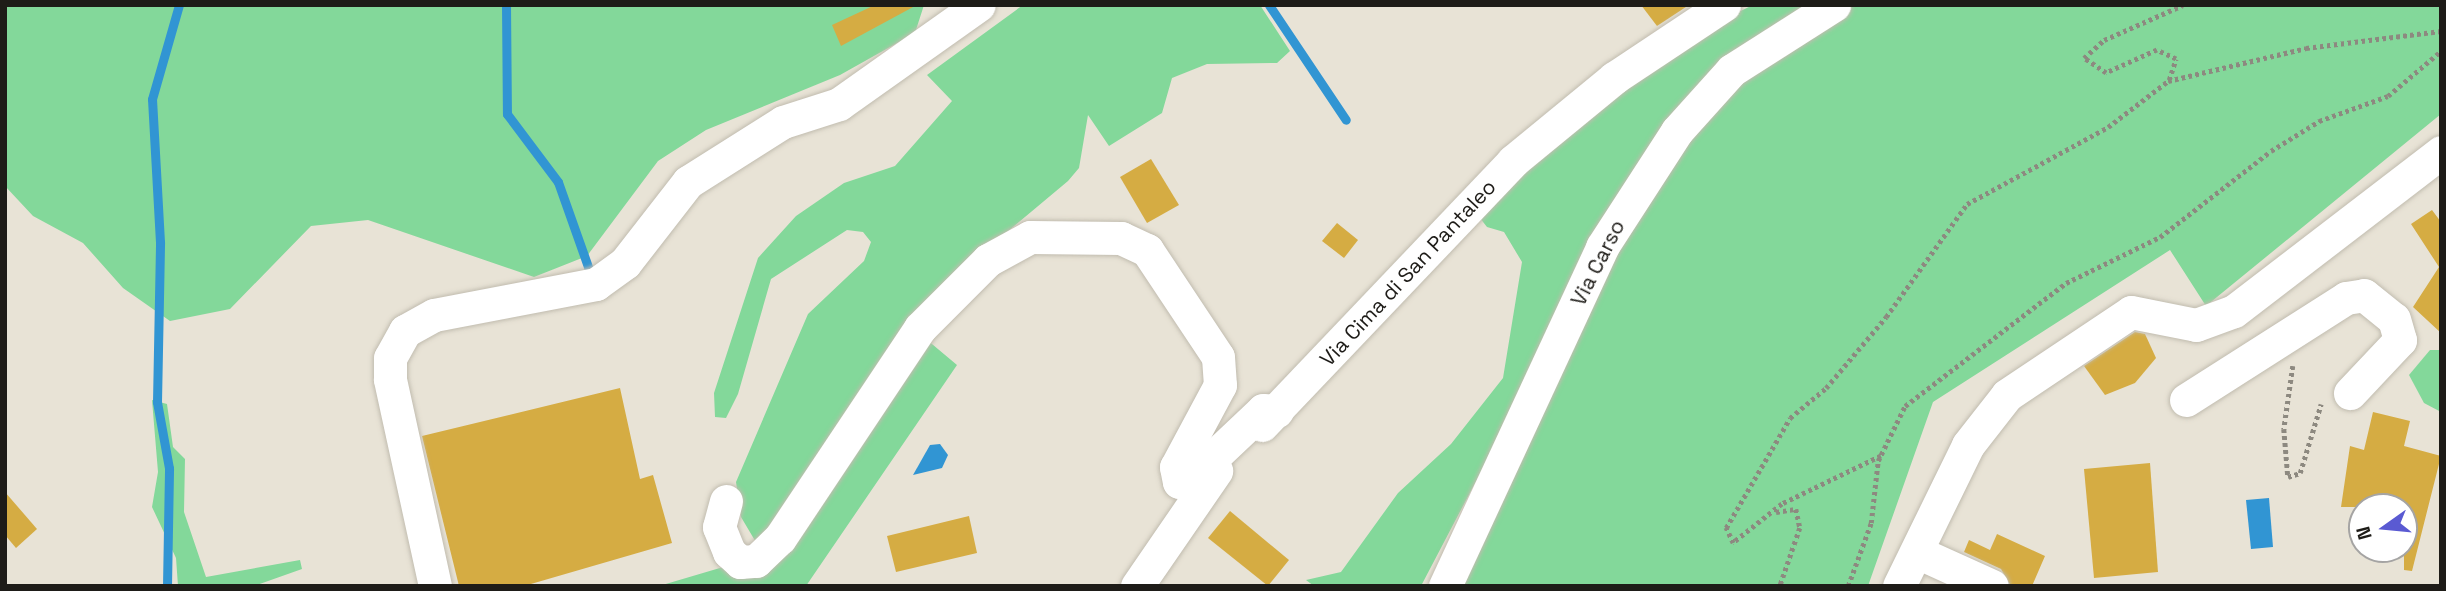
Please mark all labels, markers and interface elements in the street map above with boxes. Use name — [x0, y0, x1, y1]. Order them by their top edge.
street label: Via Cima di San Pantaleo — [1315, 174, 1501, 372]
street label: Via Carso — [1566, 216, 1630, 310]
north arrow — [2348, 493, 2418, 563]
text: N — [2350, 524, 2378, 542]

